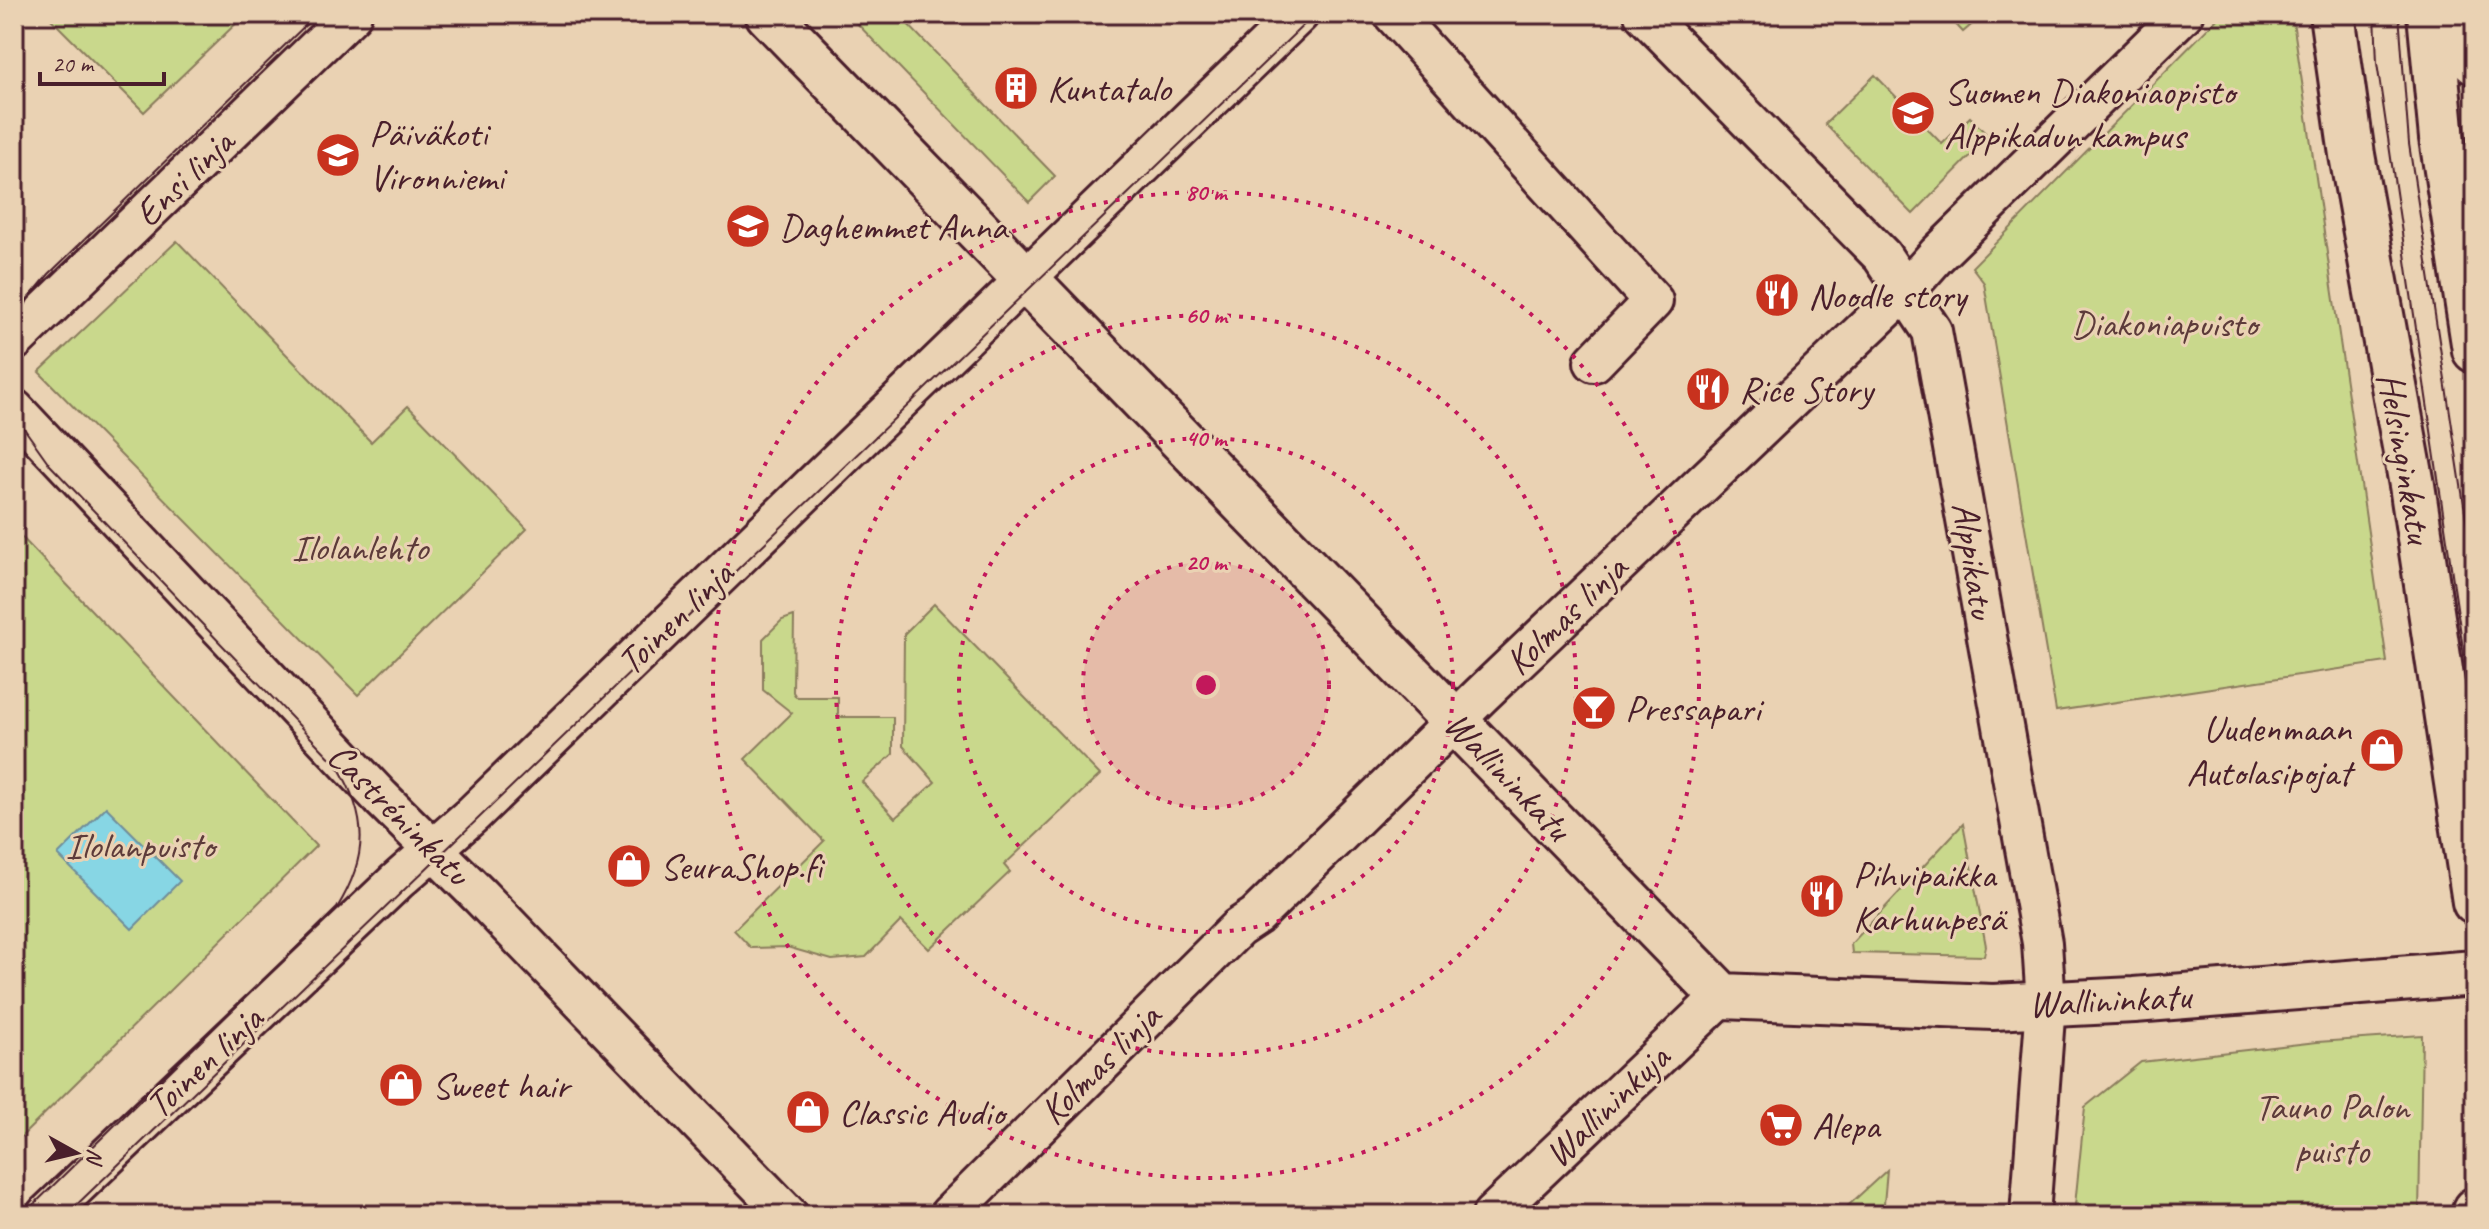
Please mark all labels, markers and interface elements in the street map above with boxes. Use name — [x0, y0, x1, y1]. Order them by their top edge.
scale bar — [40, 36, 164, 86]
text: 20 m — [52, 49, 95, 79]
building icon: Kuntatalo — [992, 64, 1040, 112]
place label: Kuntatalo — [1047, 65, 1173, 112]
place label: Suomen Diakoniaopisto Alppikadun kampus — [1944, 68, 2238, 159]
school or university icon: Suomen Diakoniaopisto Alppikadun kampus — [1889, 89, 1937, 137]
place label: Päiväkoti Vironniemi — [369, 110, 508, 201]
street label: Ensi linja — [124, 117, 246, 237]
school or university icon: Päiväkoti Vironniemi — [314, 131, 362, 179]
text: 80 m — [1185, 177, 1229, 207]
school or university icon: Daghemmet Anna — [724, 202, 772, 250]
place label: Daghemmet Anna — [779, 203, 1010, 250]
restaurant icon: Noodle story — [1753, 271, 1801, 319]
place label: Noodle story — [1808, 272, 1969, 319]
text: 60 m — [1185, 300, 1229, 330]
park label: Diakoniapuisto — [2071, 300, 2261, 347]
restaurant icon: Rice Story — [1684, 365, 1732, 413]
place label: Rice Story — [1739, 366, 1876, 413]
street label: Helsinginkatu — [2367, 369, 2444, 550]
text: 40 m — [1185, 423, 1229, 453]
street label: Alppikatu — [1942, 498, 2007, 623]
park label: Ilolanlehto — [292, 524, 431, 571]
street label: Kolmas linja — [1495, 543, 1639, 685]
text: 20 m — [1185, 547, 1229, 577]
street label: Toinen linja — [607, 549, 745, 685]
centre of rings — [1192, 671, 1220, 699]
bar icon: Pressapari — [1570, 684, 1618, 732]
place label: Pressapari — [1625, 685, 1764, 732]
street label: Wallininkatu — [1435, 701, 1583, 853]
place label: Uudenmaan Autolasipojat — [2186, 705, 2356, 796]
shop icon: Uudenmaan Autolasipojat — [2358, 726, 2406, 774]
street label: Castréninkatu — [318, 733, 482, 897]
park label: Ilolanpuisto — [65, 822, 218, 869]
shop icon: SeuraShop.fi — [605, 842, 653, 890]
place label: SeuraShop.fi — [660, 843, 825, 890]
place label: Pihvipaikka Karhunpesä — [1853, 851, 2008, 942]
restaurant icon: Pihvipaikka Karhunpesä — [1798, 872, 1846, 920]
street label: Wallininkatu — [2028, 972, 2195, 1028]
street label: Kolmas linja — [1029, 992, 1172, 1135]
street label: Toinen linja — [135, 994, 275, 1128]
street label: Wallininkuja — [1535, 1033, 1681, 1177]
shop icon: Sweet hair — [377, 1061, 425, 1109]
place label: Sweet hair — [432, 1062, 573, 1109]
park label: Tauno Palon puisto — [2255, 1083, 2411, 1174]
shop icon: Classic Audio — [784, 1088, 832, 1136]
place label: Classic Audio — [839, 1089, 1008, 1136]
supermarket icon: Alepa — [1757, 1101, 1805, 1149]
place label: Alepa — [1812, 1102, 1882, 1149]
north arrow — [36, 1113, 116, 1193]
text: N — [80, 1147, 110, 1168]

